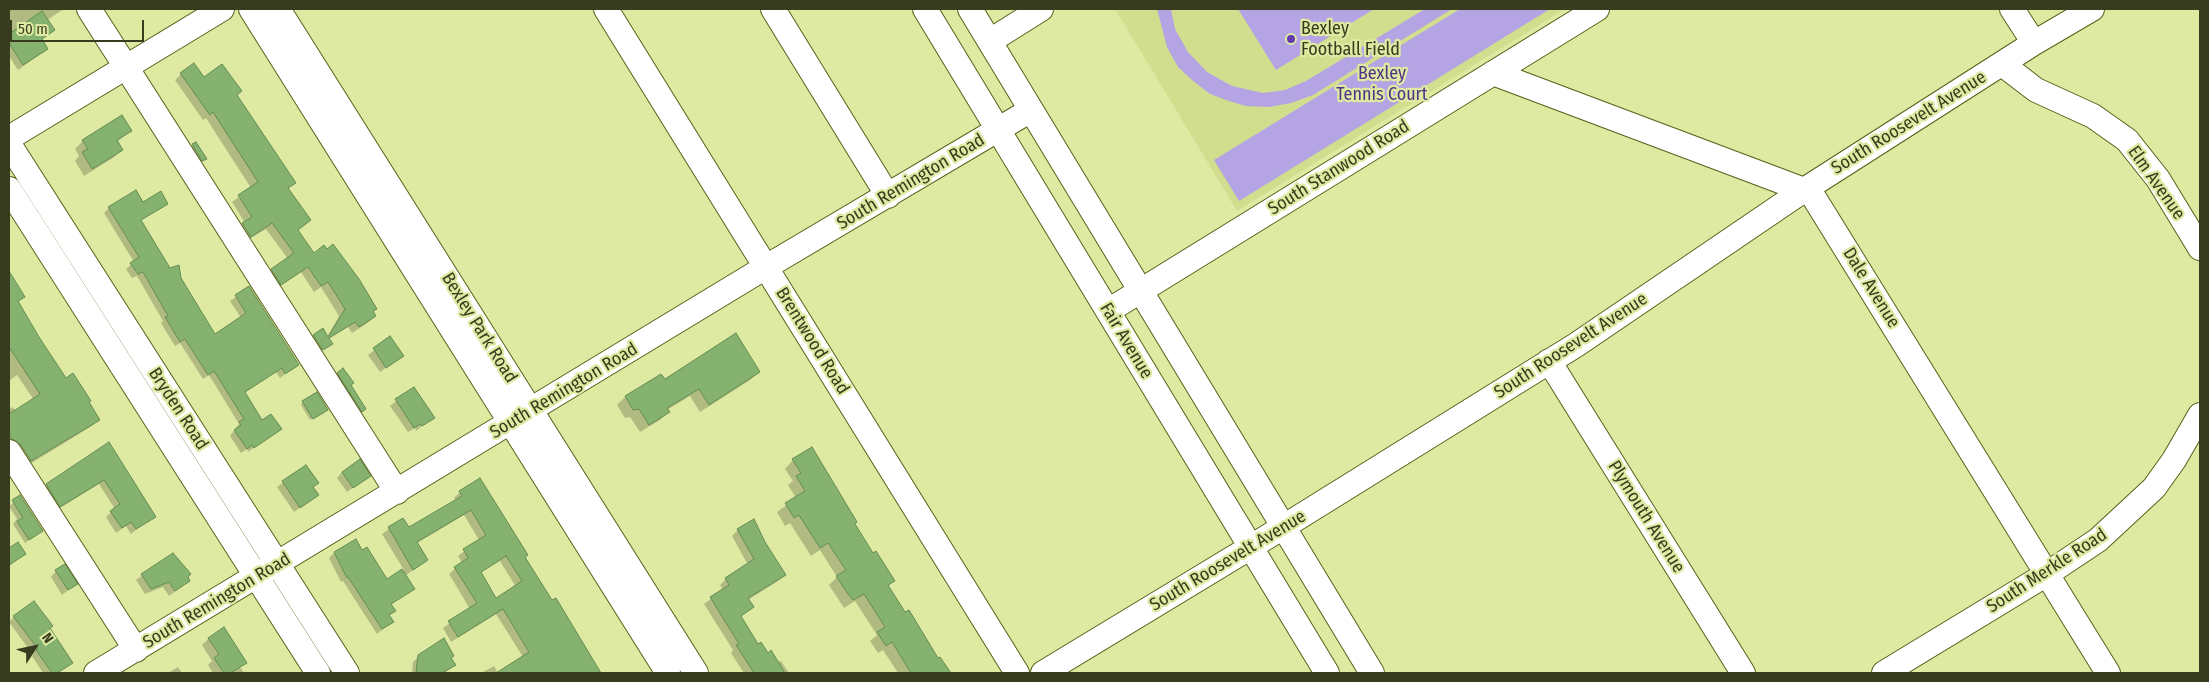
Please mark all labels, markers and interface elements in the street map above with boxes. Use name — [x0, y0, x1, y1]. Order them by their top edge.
scale bar — [12, 10, 146, 42]
place label: Bexley Football Field — [1301, 18, 1400, 60]
text: 50 m — [18, 20, 48, 38]
marker: Bexley Football Field — [1285, 33, 1297, 45]
park label: Bexley Tennis Court — [1336, 63, 1428, 106]
street label: South Roosevelt Avenue — [1828, 67, 1990, 179]
street label: South Stanwood Road — [1264, 116, 1414, 220]
street label: South Remington Road — [833, 129, 989, 235]
street label: Elm Avenue — [2123, 142, 2189, 224]
street label: Dale Avenue — [1838, 244, 1904, 332]
street label: Bexley Park Road — [437, 269, 521, 387]
street label: Brentwood Road — [771, 284, 853, 398]
street label: South Roosevelt Avenue — [1490, 288, 1652, 404]
street label: Fair Avenue — [1095, 299, 1157, 383]
street label: South Remington Road — [486, 338, 642, 444]
street label: Bryden Road — [143, 364, 213, 454]
street label: Plymouth Avenue — [1603, 457, 1689, 577]
street label: South Roosevelt Avenue — [1146, 506, 1310, 616]
street label: South Merkle Road — [1983, 524, 2111, 618]
street label: South Remington Road — [139, 548, 295, 654]
north arrow — [10, 622, 60, 672]
text: N — [38, 630, 57, 646]

